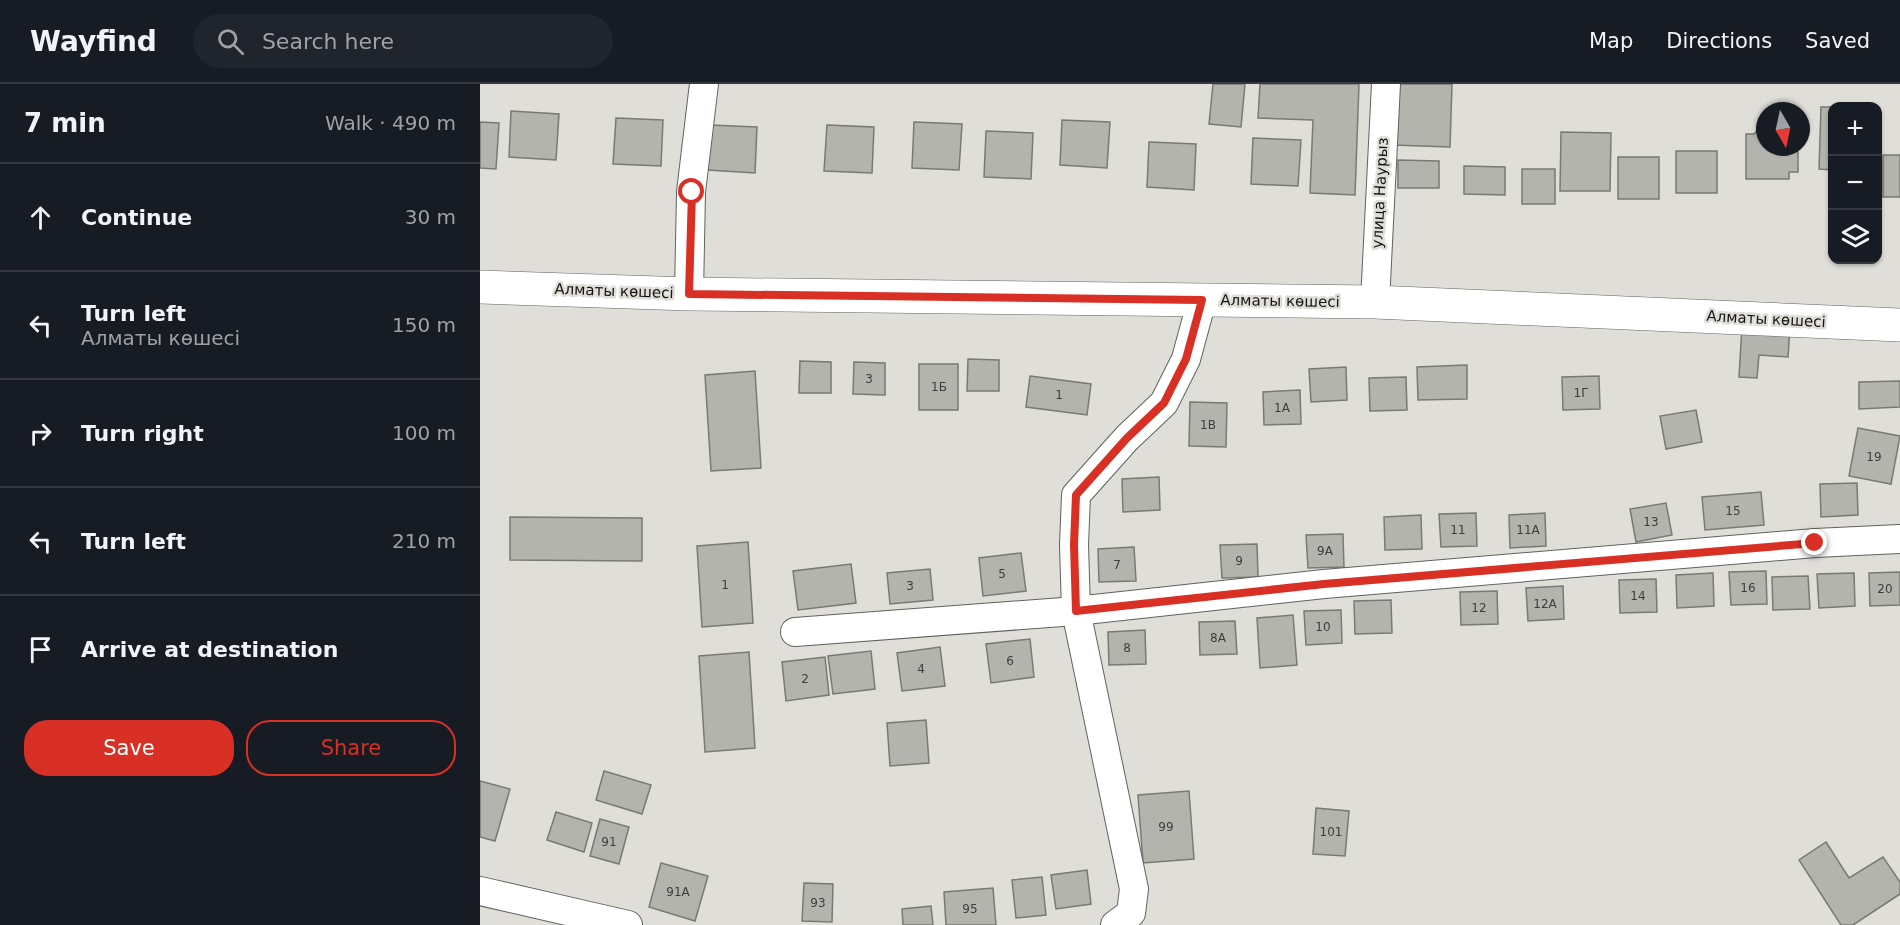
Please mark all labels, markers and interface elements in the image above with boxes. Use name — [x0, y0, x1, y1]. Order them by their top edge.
search box — [193, 14, 613, 68]
text: Wayfind — [30, 25, 157, 58]
icon: search — [214, 25, 247, 58]
text: Search here — [262, 29, 394, 54]
text: Map — [1589, 29, 1633, 53]
text: Directions — [1666, 29, 1772, 53]
text: Saved — [1805, 29, 1870, 53]
north arrow — [1756, 102, 1810, 156]
map controls — [1828, 102, 1882, 264]
button: + — [1828, 102, 1882, 156]
text: 7 min — [24, 108, 106, 138]
text: Walk · 490 m — [325, 111, 456, 135]
street label: улица Наурыз — [1368, 137, 1392, 249]
button: − — [1828, 156, 1882, 210]
route start — [678, 178, 704, 204]
icon: ahead — [24, 201, 57, 234]
text: Continue — [81, 205, 192, 230]
text: 30 m — [405, 205, 456, 229]
button: layers — [1828, 210, 1882, 264]
street label: Алматы көшесі — [554, 280, 674, 302]
street label: Алматы көшесі — [1220, 291, 1340, 311]
text: Turn left — [81, 301, 186, 326]
street label: Алматы көшесі — [1706, 307, 1826, 331]
icon: left — [24, 309, 57, 342]
text: 150 m — [392, 313, 456, 337]
text: Алматы көшесі — [81, 326, 240, 350]
house number: 3 — [865, 372, 873, 386]
house number: 1Б — [931, 380, 947, 394]
house number: 1Г — [1574, 386, 1588, 400]
house number: 1 — [1055, 388, 1063, 402]
house number: 1А — [1274, 401, 1291, 415]
icon: right — [24, 417, 57, 450]
house number: 1В — [1200, 418, 1216, 432]
text: Turn right — [81, 421, 204, 446]
text: 100 m — [392, 421, 456, 445]
house number: 19 — [1866, 450, 1882, 464]
house number: 15 — [1725, 504, 1741, 518]
house number: 13 — [1643, 515, 1659, 529]
house number: 11 — [1450, 523, 1466, 537]
house number: 11А — [1516, 523, 1541, 537]
icon: left — [24, 525, 57, 558]
text: Turn left — [81, 529, 186, 554]
text: 210 m — [392, 529, 456, 553]
route end — [1801, 529, 1827, 555]
house number: 9А — [1317, 544, 1334, 558]
house number: 9 — [1235, 554, 1243, 568]
house number: 7 — [1113, 558, 1121, 572]
house number: 5 — [998, 567, 1006, 581]
house number: 1 — [721, 578, 729, 592]
house number: 3 — [906, 579, 914, 593]
house number: 16 — [1740, 581, 1756, 595]
house number: 20 — [1877, 582, 1893, 596]
house number: 14 — [1630, 589, 1646, 603]
house number: 12А — [1533, 597, 1558, 611]
house number: 12 — [1471, 601, 1487, 615]
house number: 10 — [1315, 620, 1331, 634]
house number: 8А — [1210, 631, 1227, 645]
icon: arrive — [24, 633, 57, 666]
text: Arrive at destination — [81, 637, 338, 662]
house number: 8 — [1123, 641, 1131, 655]
house number: 6 — [1006, 654, 1014, 668]
house number: 4 — [917, 662, 925, 676]
house number: 2 — [801, 672, 809, 686]
button: Save — [24, 720, 234, 776]
button: Share — [246, 720, 456, 776]
house number: 99 — [1158, 820, 1174, 834]
house number: 101 — [1320, 825, 1342, 839]
house number: 91 — [601, 835, 617, 849]
house number: 91А — [666, 885, 691, 899]
house number: 93 — [810, 896, 826, 910]
house number: 95 — [962, 902, 978, 916]

